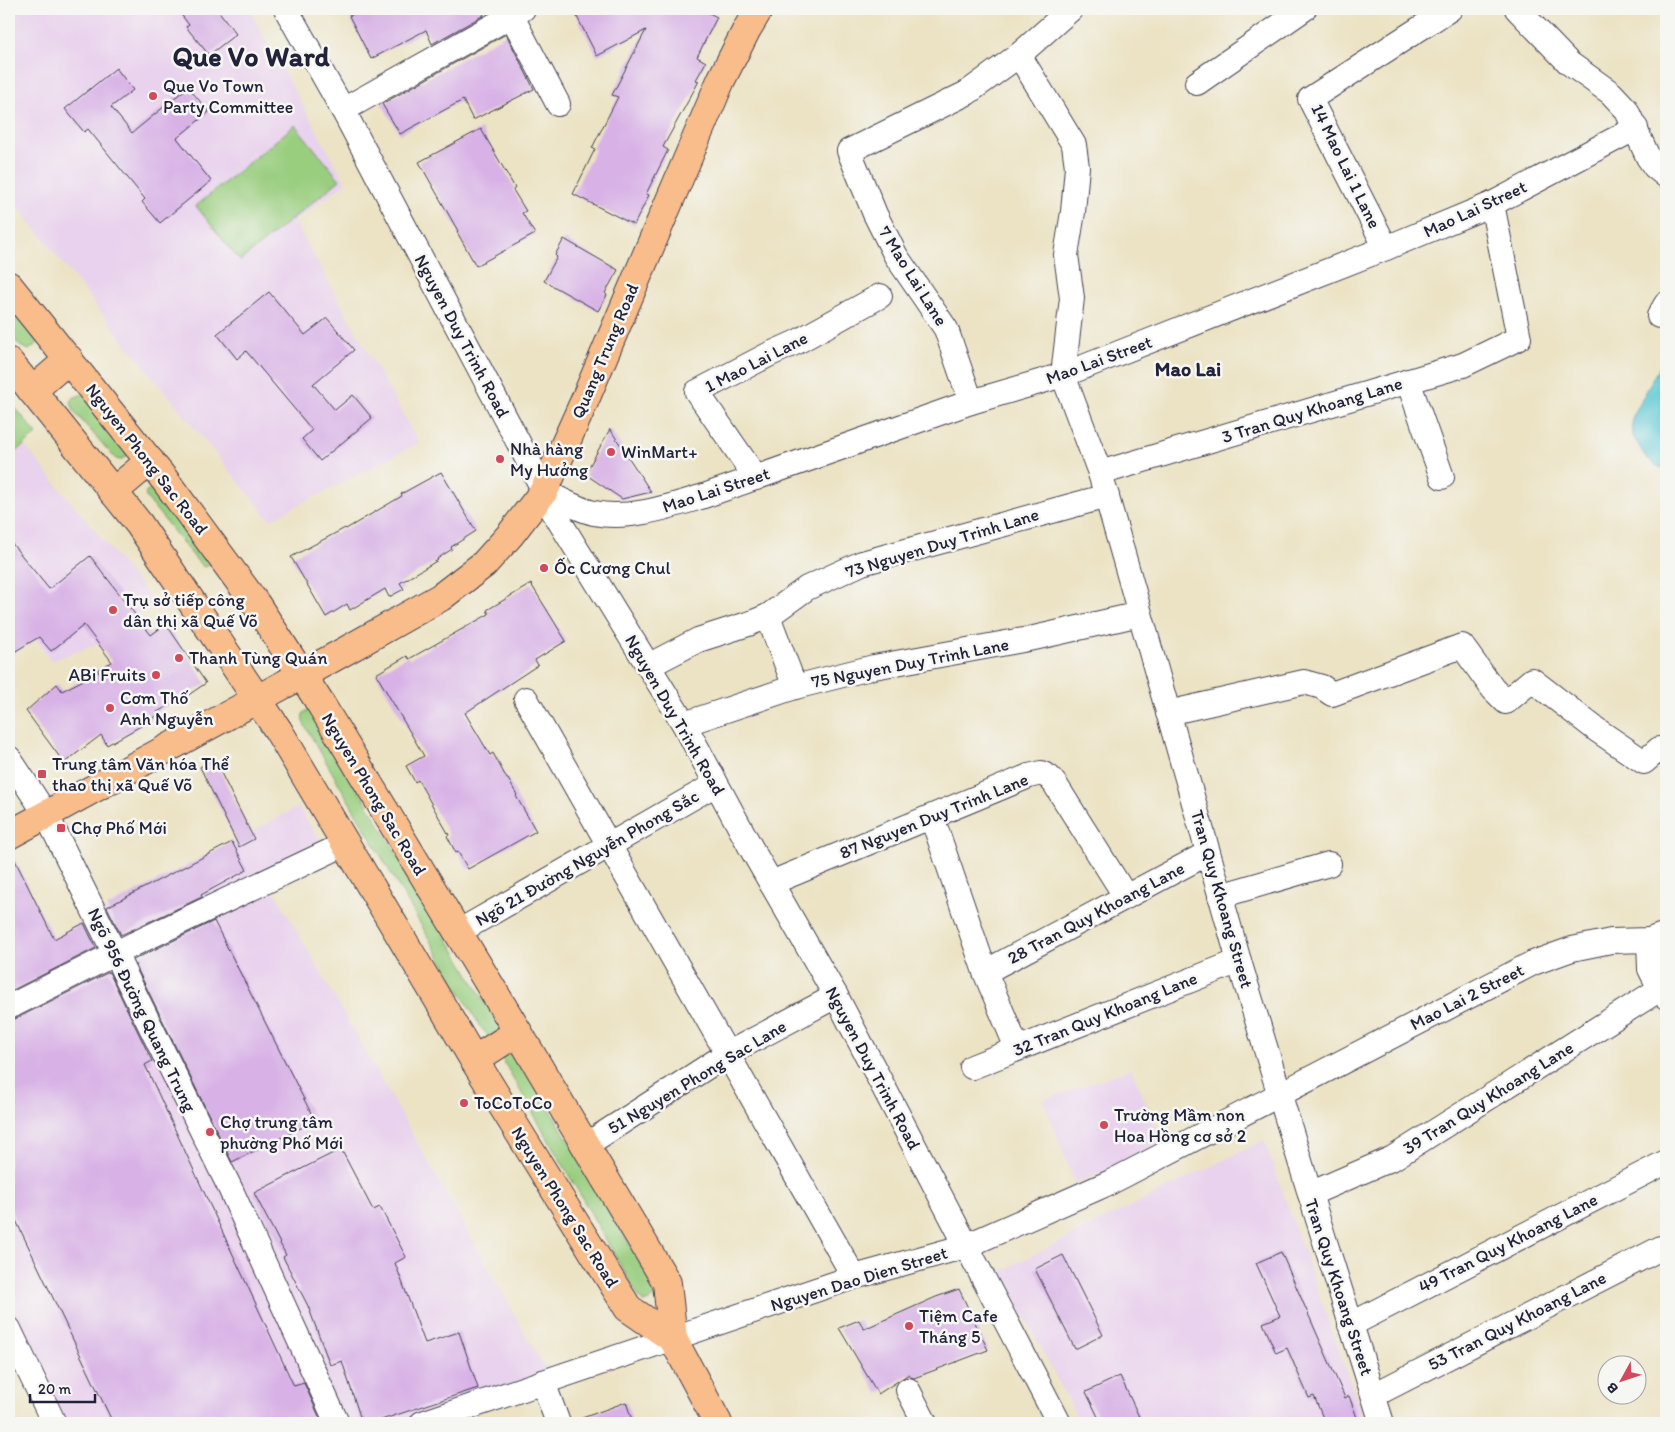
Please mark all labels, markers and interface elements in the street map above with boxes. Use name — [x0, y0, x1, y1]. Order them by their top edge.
district label: Que Vo Ward — [172, 39, 331, 73]
place label: Que Vo Town Party Committee — [163, 75, 293, 118]
marker: Que Vo Town Party Committee — [147, 90, 159, 102]
street label: 14 Mao Lai 1 Lane — [1306, 100, 1386, 232]
street label: Mao Lai Street — [1420, 175, 1530, 243]
street label: 7 Mao Lai Lane — [874, 222, 952, 330]
street label: Nguyen Duy Trinh Road — [410, 251, 515, 422]
street label: Quang Trung Road — [567, 280, 643, 422]
street label: 1 Mao Lai Lane — [701, 327, 811, 397]
street label: Mao Lai Street — [1043, 331, 1155, 389]
district label: Mao Lai — [1155, 357, 1221, 381]
street label: 3 Tran Quy Khoang Lane — [1219, 372, 1405, 448]
street label: Nguyen Phong Sac Road — [81, 379, 213, 539]
place label: Nhà hàng My Hưởng — [510, 438, 589, 481]
place label: WinMart+ — [621, 441, 698, 463]
marker: WinMart+ — [605, 446, 617, 458]
marker: Nhà hàng My Hưởng — [494, 453, 506, 465]
street label: Mao Lai Street — [660, 462, 773, 518]
street label: 73 Nguyen Duy Trinh Lane — [842, 503, 1042, 583]
place label: Ốc Cương Chul — [554, 557, 671, 579]
marker: Ốc Cương Chul — [538, 562, 550, 574]
place label: Trụ sở tiếp công dân thị xã Quế Võ — [123, 589, 258, 632]
marker: Trụ sở tiếp công dân thị xã Quế Võ — [107, 604, 119, 616]
street label: Nguyen Duy Trinh Road — [620, 631, 730, 799]
street label: 75 Nguyen Duy Trinh Lane — [809, 633, 1011, 693]
place label: Thanh Tùng Quán — [189, 647, 327, 669]
marker: Thanh Tùng Quán — [173, 652, 185, 664]
place label: ABi Fruits — [68, 664, 146, 686]
marker: ABi Fruits — [150, 669, 162, 681]
place label: Cơm Thố Anh Nguyễn — [120, 687, 213, 730]
marker: Cơm Thố Anh Nguyễn — [104, 702, 116, 714]
street label: Nguyen Phong Sac Road — [317, 709, 431, 880]
place label: Trung tâm Văn hóa Thể thao thị xã Quế Võ — [52, 753, 230, 796]
marker: Trung tâm Văn hóa Thể thao thị xã Quế Võ — [36, 768, 48, 780]
street label: 87 Nguyen Duy Trinh Lane — [836, 768, 1032, 864]
street label: Ngõ 21 Đường Nguyễn Phong Sắc — [471, 785, 703, 931]
street label: Tran Quy Khoang Street — [1186, 807, 1258, 991]
place label: Chợ Phố Mới — [71, 817, 167, 839]
marker: Chợ Phố Mới — [55, 822, 67, 834]
street label: 28 Tran Quy Khoang Lane — [1004, 857, 1188, 969]
street label: Ngõ 956 Đường Quang Trung — [83, 904, 201, 1116]
street label: Mao Lai 2 Street — [1406, 959, 1528, 1035]
street label: 32 Tran Quy Khoang Lane — [1010, 967, 1200, 1061]
street label: Nguyen Duy Trinh Road — [821, 983, 926, 1154]
street label: 51 Nguyen Phong Sac Lane — [604, 1015, 790, 1139]
street label: 39 Tran Quy Khoang Lane — [1399, 1036, 1577, 1160]
place label: ToCoToCo — [474, 1092, 552, 1114]
marker: ToCoToCo — [458, 1097, 470, 1109]
place label: Trường Mầm non Hoa Hồng cơ sở 2 — [1114, 1104, 1247, 1147]
place label: Chợ trung tâm phường Phố Mới — [220, 1111, 343, 1154]
marker: Trường Mầm non Hoa Hồng cơ sở 2 — [1098, 1119, 1110, 1131]
street label: Nguyen Phong Sac Road — [506, 1122, 624, 1292]
marker: Chợ trung tâm phường Phố Mới — [204, 1126, 216, 1138]
street label: 49 Tran Quy Khoang Lane — [1415, 1188, 1601, 1298]
street label: Tran Quy Khoang Street — [1300, 1196, 1378, 1378]
street label: Nguyen Dao Dien Street — [768, 1242, 950, 1316]
street label: 53 Tran Quy Khoang Lane — [1424, 1266, 1610, 1376]
place label: Tiệm Cafe Tháng 5 — [919, 1305, 998, 1348]
marker: Tiệm Cafe Tháng 5 — [903, 1320, 915, 1332]
north arrow — [1598, 1354, 1648, 1404]
scale bar — [30, 1372, 95, 1404]
text: B — [1603, 1379, 1622, 1397]
text: 20 m — [38, 1380, 72, 1398]

